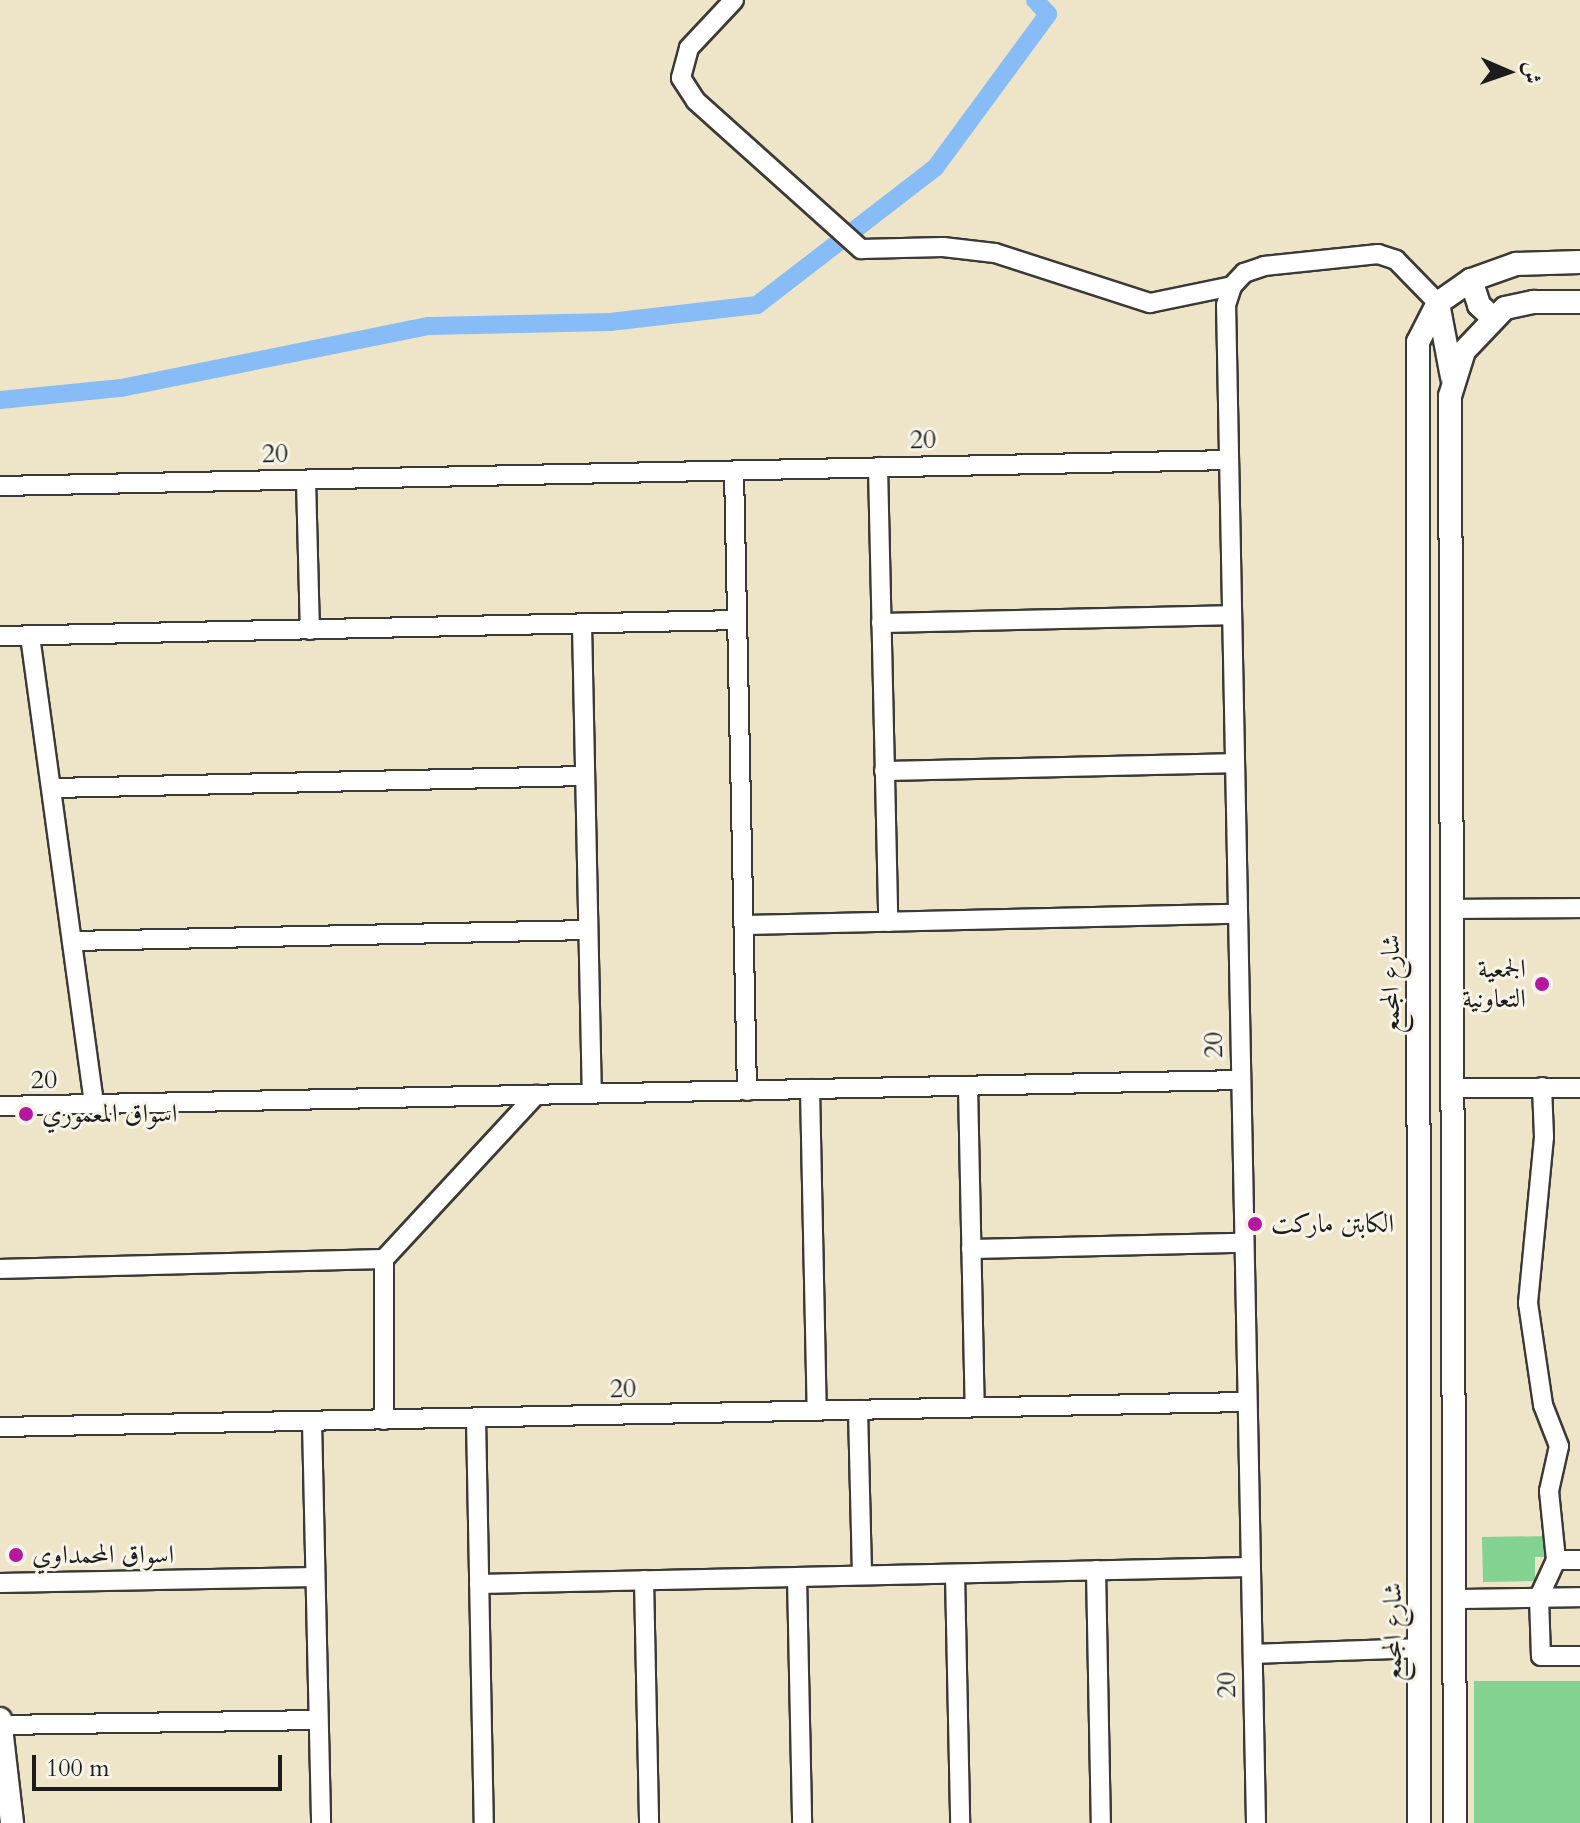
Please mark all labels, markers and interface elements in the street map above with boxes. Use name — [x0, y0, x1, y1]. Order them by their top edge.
north arrow — [1468, 32, 1548, 112]
text: ش — [1517, 61, 1547, 84]
street label: 20 — [909, 424, 937, 456]
street label: 20 — [261, 438, 289, 470]
street label: شارع المجمع — [1375, 934, 1407, 1034]
place label: الجمعية التعاونية — [1462, 953, 1526, 1014]
marker: الجمعية التعاونية — [1533, 975, 1551, 993]
street label: 20 — [1198, 1031, 1230, 1059]
street label: 20 — [30, 1064, 58, 1096]
place label: اسواق المعموري — [42, 1098, 178, 1130]
marker: اسواق المعموري — [17, 1105, 35, 1123]
place label: الكابتن ماركت — [1271, 1208, 1394, 1240]
marker: الكابتن ماركت — [1246, 1215, 1264, 1233]
street label: 20 — [609, 1373, 637, 1405]
place label: اسواق المحمداوي — [32, 1539, 174, 1571]
marker: اسواق المحمداوي — [7, 1546, 25, 1564]
street label: شارع المجمع — [1377, 1582, 1409, 1682]
street label: 20 — [1211, 1671, 1243, 1699]
scale bar — [36, 1739, 286, 1789]
text: 100 m — [46, 1752, 110, 1785]

